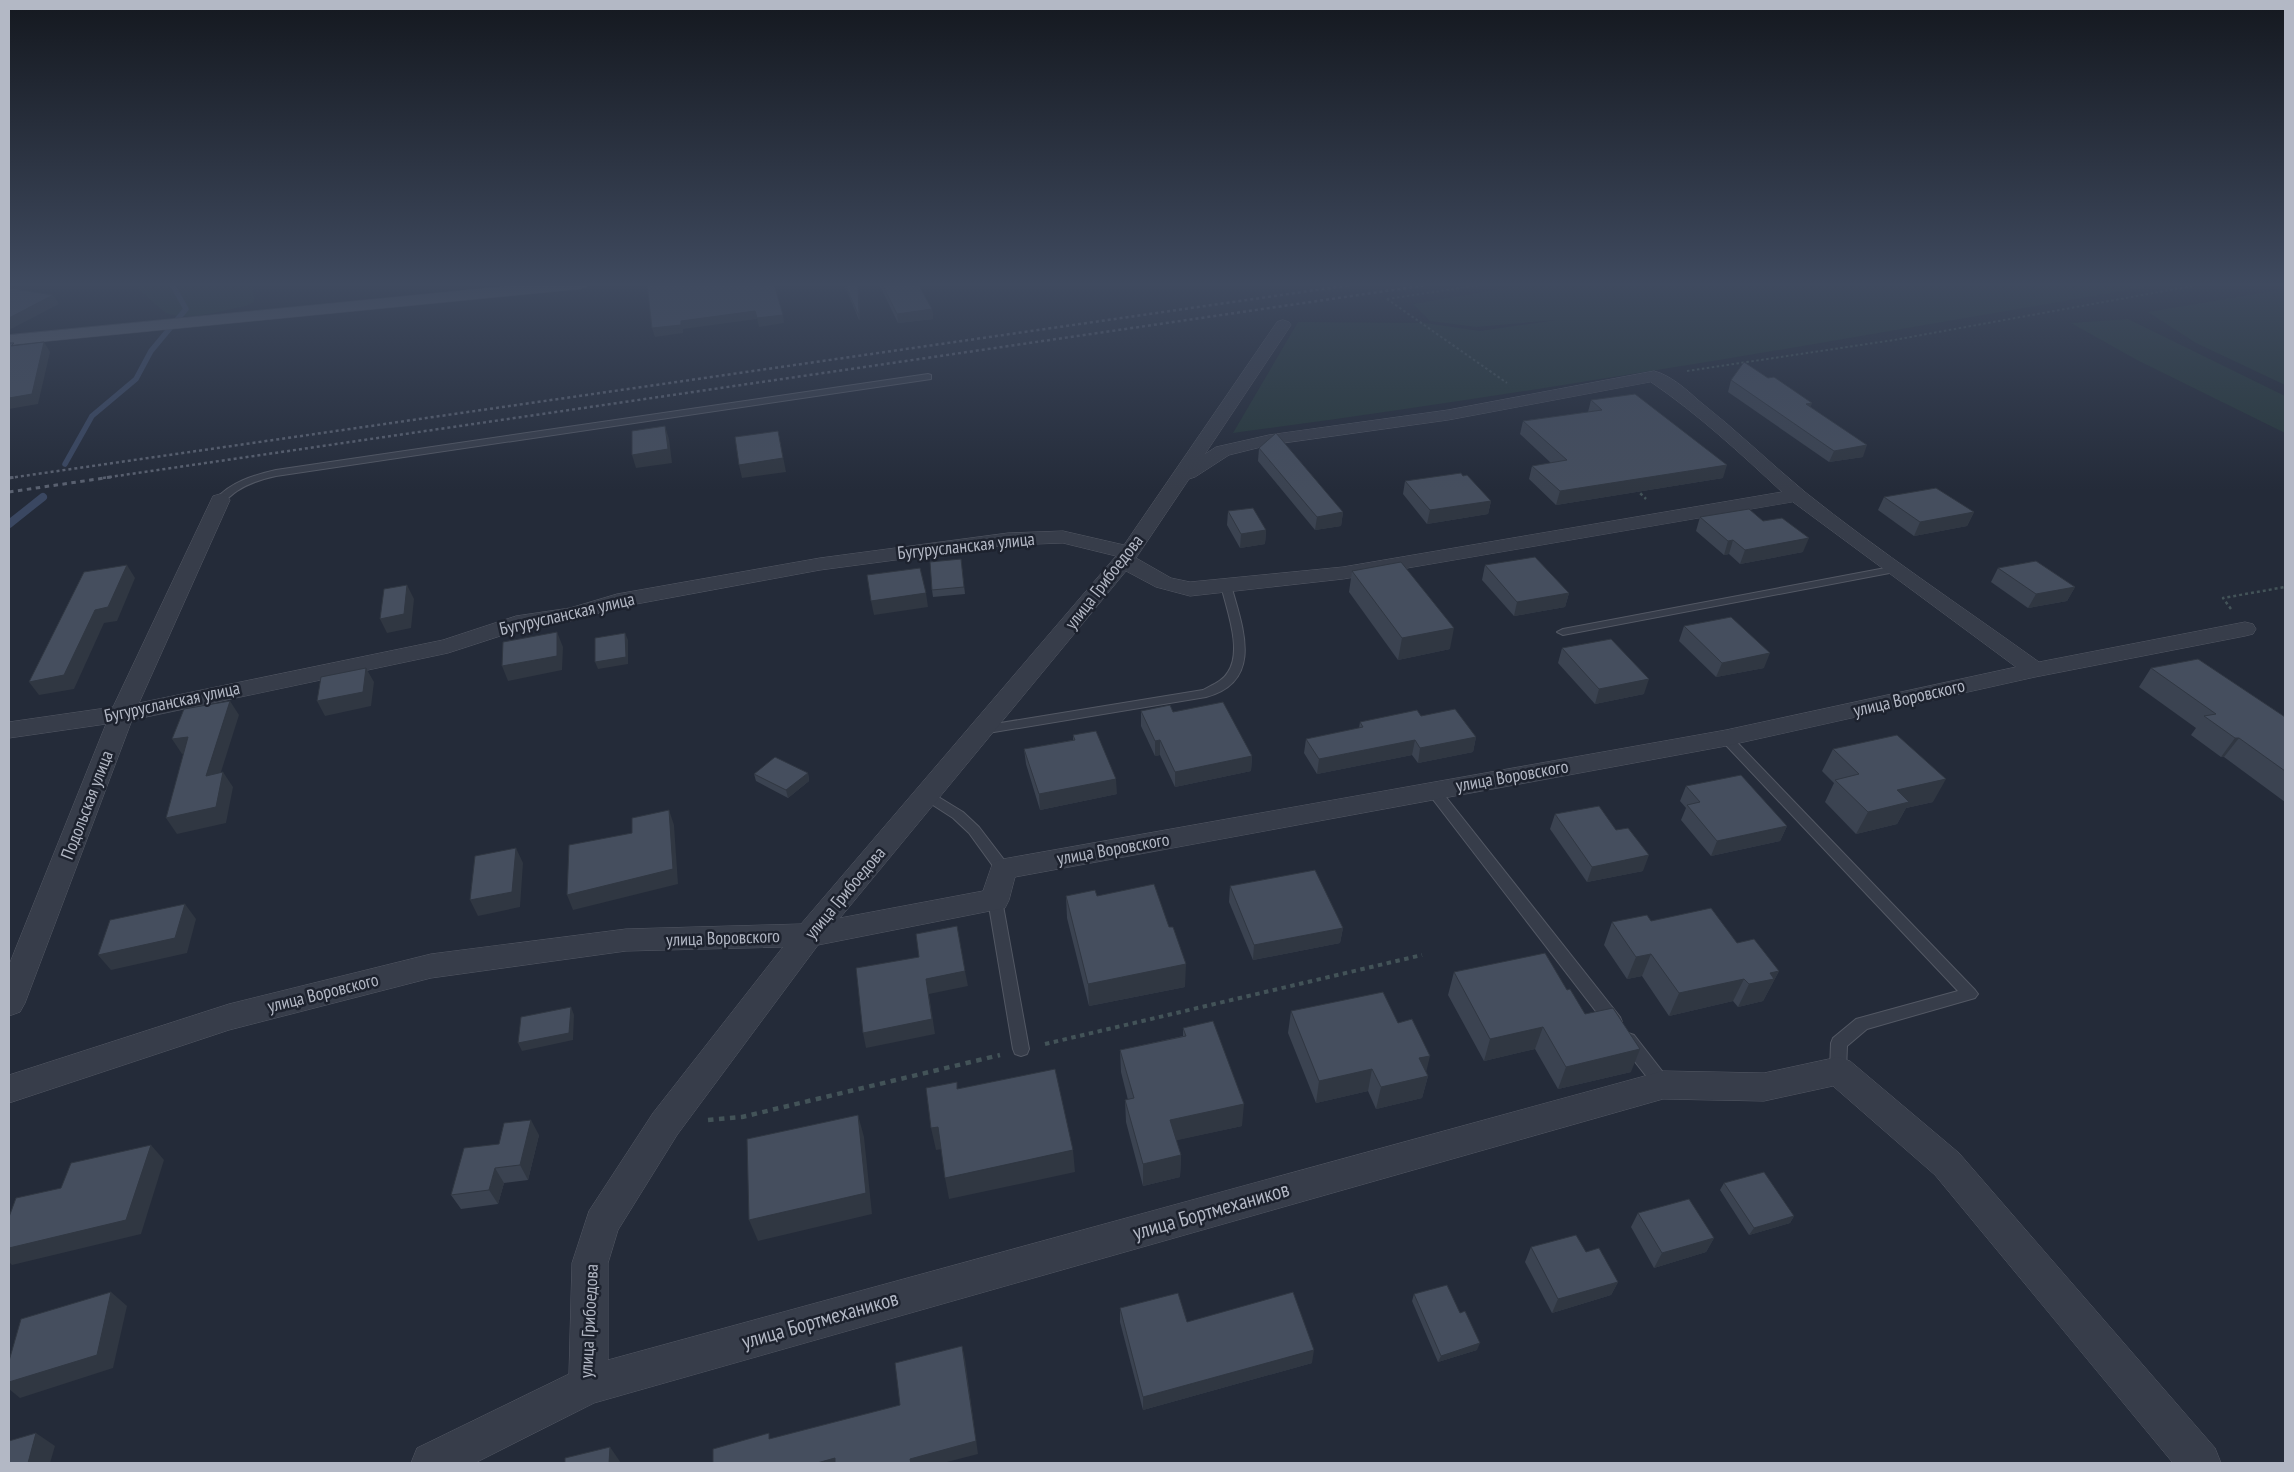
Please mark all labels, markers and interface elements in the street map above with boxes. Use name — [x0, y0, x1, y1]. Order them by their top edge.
street label: Бугурусланская улица — [896, 527, 1036, 564]
street label: улица Грибоедова — [1059, 530, 1148, 634]
street label: Бугурусланская улица — [497, 587, 637, 640]
street label: улица Воровского — [1851, 673, 1967, 722]
street label: Бугурусланская улица — [102, 676, 242, 727]
street label: Подольская улица — [55, 747, 118, 863]
street label: улица Воровского — [1454, 754, 1570, 797]
street label: улица Воровского — [1055, 827, 1171, 870]
street label: улица Грибоедова — [799, 842, 890, 944]
street label: улица Воровского — [666, 924, 780, 951]
street label: улица Воровского — [265, 968, 381, 1017]
street label: улица Бортмехаников — [1129, 1175, 1292, 1246]
street label: улица Грибоедова — [574, 1263, 603, 1379]
street label: улица Бортмехаников — [738, 1284, 901, 1355]

